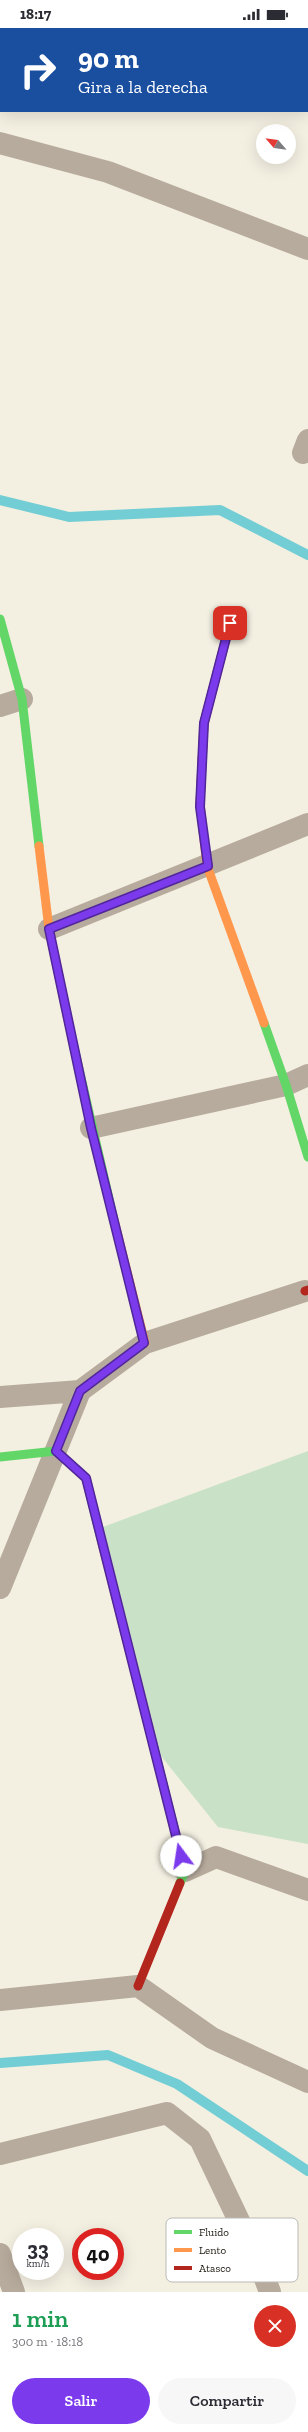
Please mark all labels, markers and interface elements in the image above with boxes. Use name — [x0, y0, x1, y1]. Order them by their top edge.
text: 18:17 — [20, 5, 51, 23]
text: 90 m — [78, 42, 139, 75]
icon: right — [12, 44, 64, 96]
text: Gira a la derecha — [78, 76, 208, 98]
north arrow — [256, 124, 296, 164]
map controls — [256, 124, 296, 164]
pin — [213, 606, 247, 640]
icon: arrive — [219, 612, 241, 634]
position arrow — [160, 1835, 202, 1877]
legend — [166, 2218, 298, 2282]
text: Fluido — [199, 2226, 229, 2239]
speed limit sign: 40 — [72, 2228, 124, 2280]
text: 33 — [27, 2237, 49, 2261]
text: Lento — [199, 2244, 227, 2257]
text: km/h — [27, 2258, 49, 2270]
text: Atasco — [199, 2262, 231, 2275]
text: 1 min — [12, 2304, 68, 2333]
button: close — [254, 2305, 296, 2347]
text: 300 m · 18:18 — [12, 2334, 83, 2349]
button: Salir — [12, 2378, 150, 2424]
button: Compartir — [158, 2378, 296, 2424]

